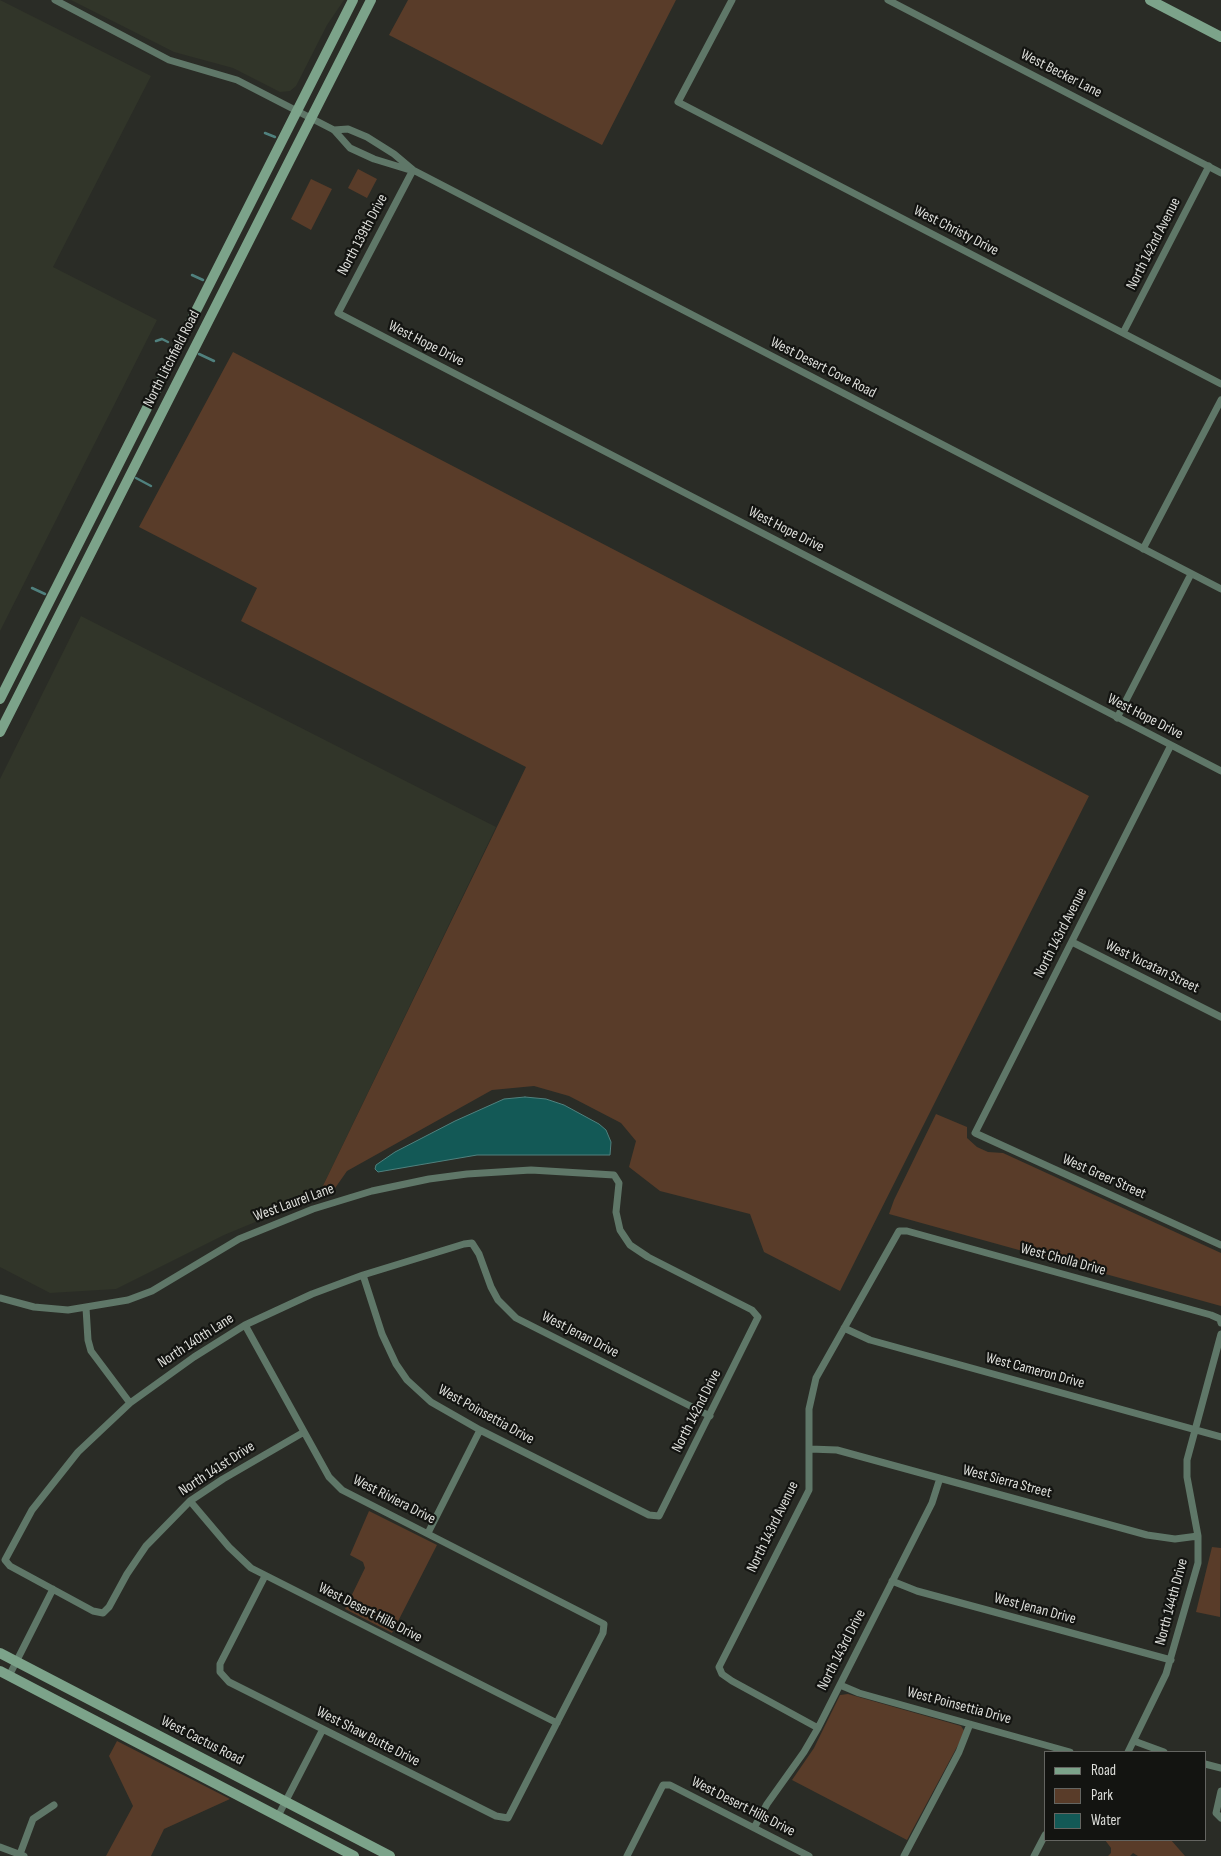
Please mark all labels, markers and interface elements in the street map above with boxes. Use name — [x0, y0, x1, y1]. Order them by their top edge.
street label: West Becker Lane — [1017, 46, 1105, 102]
street label: North 139th Drive — [334, 191, 392, 279]
street label: North 142nd Avenue — [1123, 195, 1185, 293]
street label: West Christy Drive — [910, 202, 1002, 260]
street label: North Litchfield Road — [140, 308, 204, 410]
street label: West Hope Drive — [385, 317, 467, 371]
street label: West Desert Cove Road — [767, 334, 879, 402]
street label: West Hope Drive — [745, 503, 827, 557]
street label: West Hope Drive — [1104, 690, 1186, 744]
street label: North 143rd Avenue — [1031, 885, 1091, 981]
street label: West Yucatan Street — [1102, 937, 1202, 997]
street label: West Greer Street — [1059, 1151, 1149, 1203]
street label: West Laurel Lane — [251, 1180, 337, 1226]
street label: West Cholla Drive — [1018, 1240, 1108, 1280]
street label: West Jenan Drive — [538, 1308, 622, 1362]
street label: North 140th Lane — [155, 1310, 237, 1372]
street label: West Cameron Drive — [984, 1349, 1086, 1393]
street label: North 142nd Drive — [668, 1366, 726, 1456]
street label: West Poinsettia Drive — [435, 1381, 537, 1449]
street label: North 141st Drive — [176, 1438, 258, 1500]
street label: West Sierra Street — [961, 1461, 1053, 1503]
street label: West Riviera Drive — [350, 1471, 438, 1529]
street label: North 143rd Avenue — [743, 1479, 803, 1575]
street label: North 144th Drive — [1152, 1557, 1192, 1647]
street label: West Desert Hills Drive — [315, 1579, 425, 1647]
street label: West Jenan Drive — [992, 1589, 1078, 1629]
street label: North 143rd Drive — [814, 1606, 870, 1694]
street label: West Poinsettia Drive — [905, 1683, 1013, 1729]
street label: West Shaw Butte Drive — [313, 1703, 423, 1771]
street label: West Cactus Road — [158, 1713, 246, 1769]
legend — [1044, 1751, 1206, 1841]
text: Road — [1091, 1761, 1116, 1780]
street label: West Desert Hills Drive — [688, 1773, 798, 1841]
text: Park — [1091, 1786, 1113, 1805]
text: Water — [1091, 1811, 1121, 1830]

